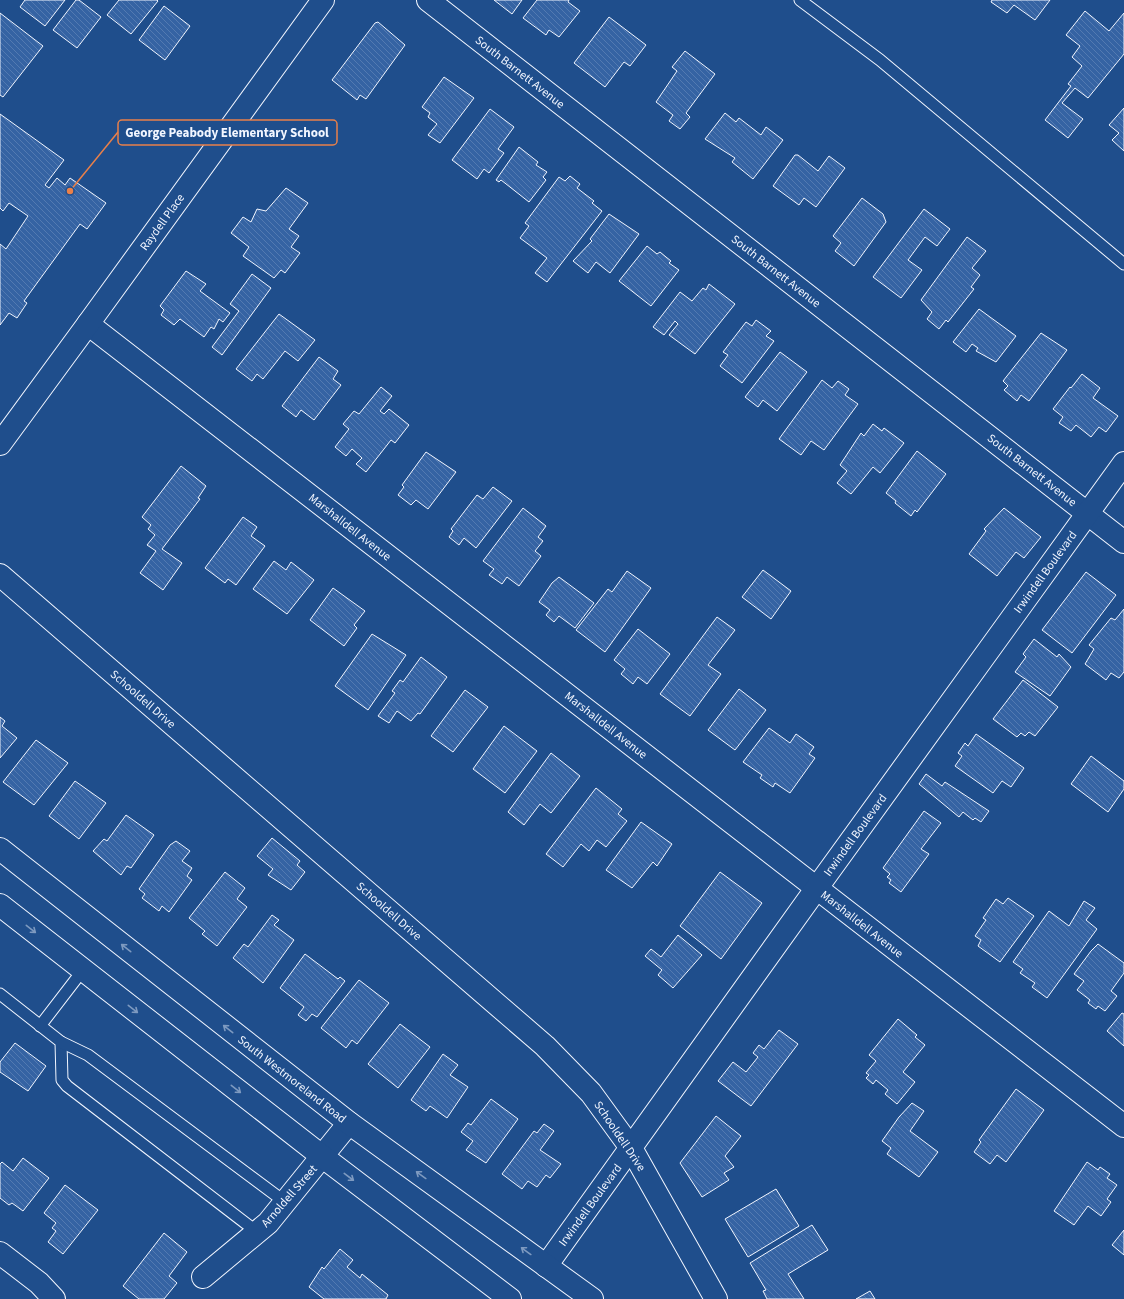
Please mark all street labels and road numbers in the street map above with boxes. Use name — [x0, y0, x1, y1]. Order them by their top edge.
street label: South Barnett Avenue — [471, 32, 568, 113]
street label: Raydell Place — [136, 190, 189, 254]
street label: South Barnett Avenue — [727, 231, 824, 312]
street label: South Barnett Avenue — [983, 430, 1080, 511]
street label: Marshalldell Avenue — [305, 490, 395, 565]
street label: Irwindell Boulevard — [1010, 528, 1081, 617]
street label: Schooldell Drive — [106, 666, 179, 733]
street label: Marshalldell Avenue — [561, 688, 651, 763]
street label: Irwindell Boulevard — [820, 791, 891, 880]
street label: Schooldell Drive — [352, 878, 425, 945]
street label: Marshalldell Avenue — [817, 887, 907, 962]
street label: South Westmoreland Road — [234, 1032, 350, 1127]
street label: Schooldell Drive — [590, 1098, 649, 1175]
street label: Arnoldell Street — [257, 1161, 321, 1231]
street label: Irwindell Boulevard — [555, 1161, 626, 1250]

